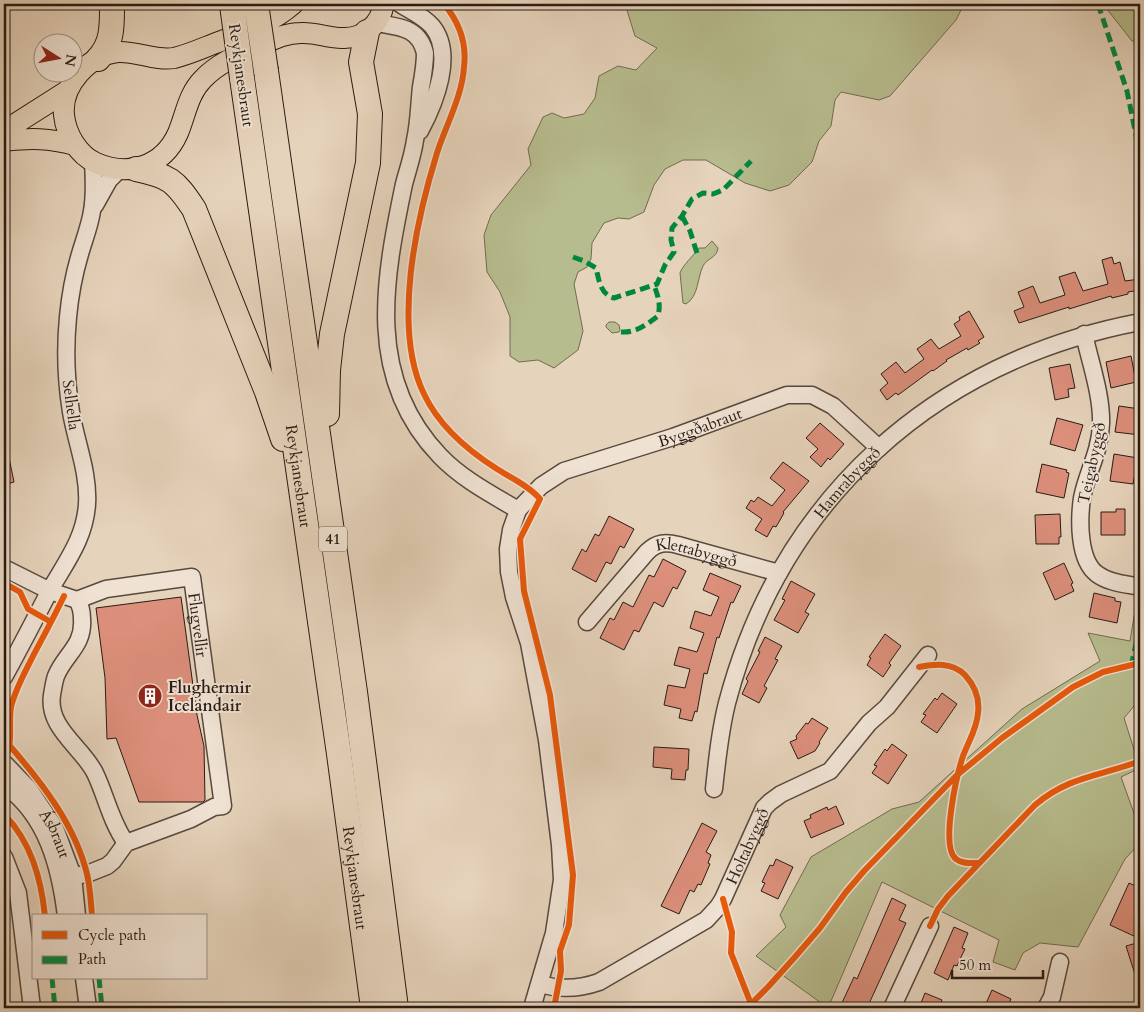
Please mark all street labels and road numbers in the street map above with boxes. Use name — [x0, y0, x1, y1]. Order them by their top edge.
street label: Reykjanesbraut — [223, 22, 259, 128]
street label: Selhella — [57, 379, 85, 432]
street label: Byggðabraut — [655, 403, 745, 453]
street label: Teigabyggð — [1073, 420, 1111, 506]
street label: Reykjanesbraut — [280, 423, 316, 529]
street label: Hamrabyggð — [809, 442, 886, 523]
road number: 41 — [319, 526, 347, 552]
street label: Klettabyggð — [654, 533, 740, 573]
street label: Flugvellir — [182, 591, 213, 659]
street label: Ásbraut — [33, 805, 75, 861]
street label: Holtabyggð — [721, 805, 775, 888]
street label: Reykjanesbraut — [337, 825, 372, 931]

